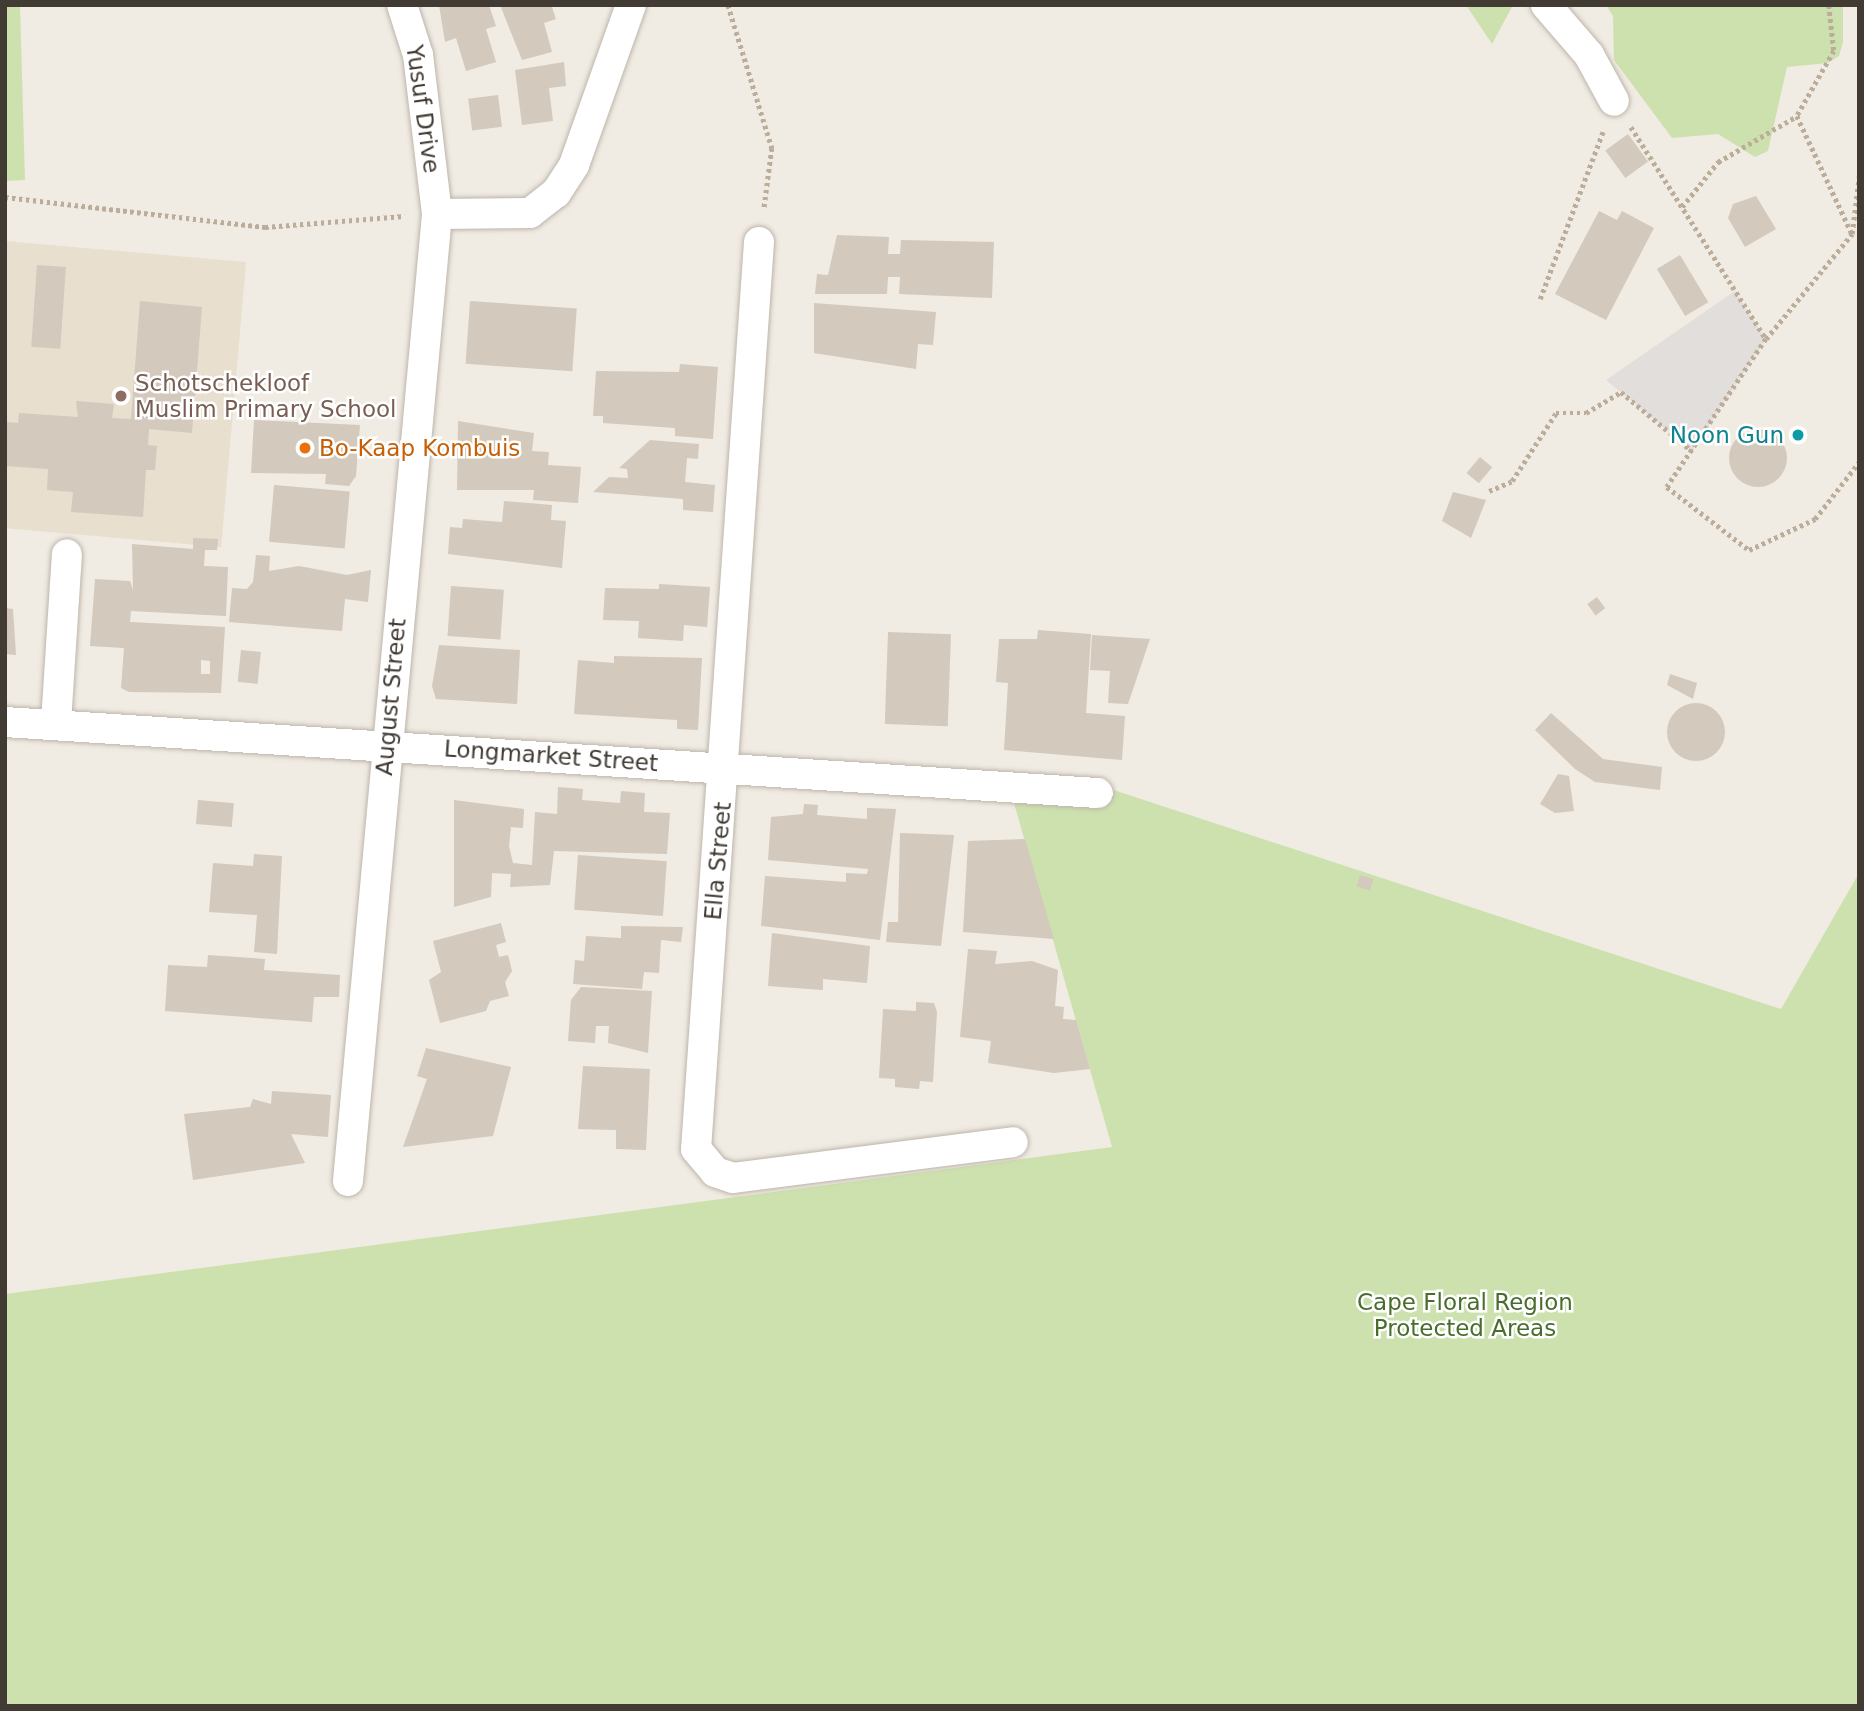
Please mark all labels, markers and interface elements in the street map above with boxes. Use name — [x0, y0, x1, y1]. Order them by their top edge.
street label: Yusuf Drive — [400, 43, 446, 175]
place label: Schotschekloof Muslim Primary School — [135, 369, 396, 423]
marker: Schotschekloof Muslim Primary School — [113, 388, 129, 404]
place label: Noon Gun — [1670, 421, 1784, 449]
marker: Noon Gun — [1790, 427, 1806, 443]
place label: Bo-Kaap Kombuis — [319, 434, 520, 462]
marker: Bo-Kaap Kombuis — [297, 440, 313, 456]
street label: August Street — [370, 617, 412, 777]
street label: Longmarket Street — [443, 735, 659, 777]
street label: Ella Street — [699, 801, 737, 921]
park label: Cape Floral Region Protected Areas — [1357, 1288, 1573, 1342]

